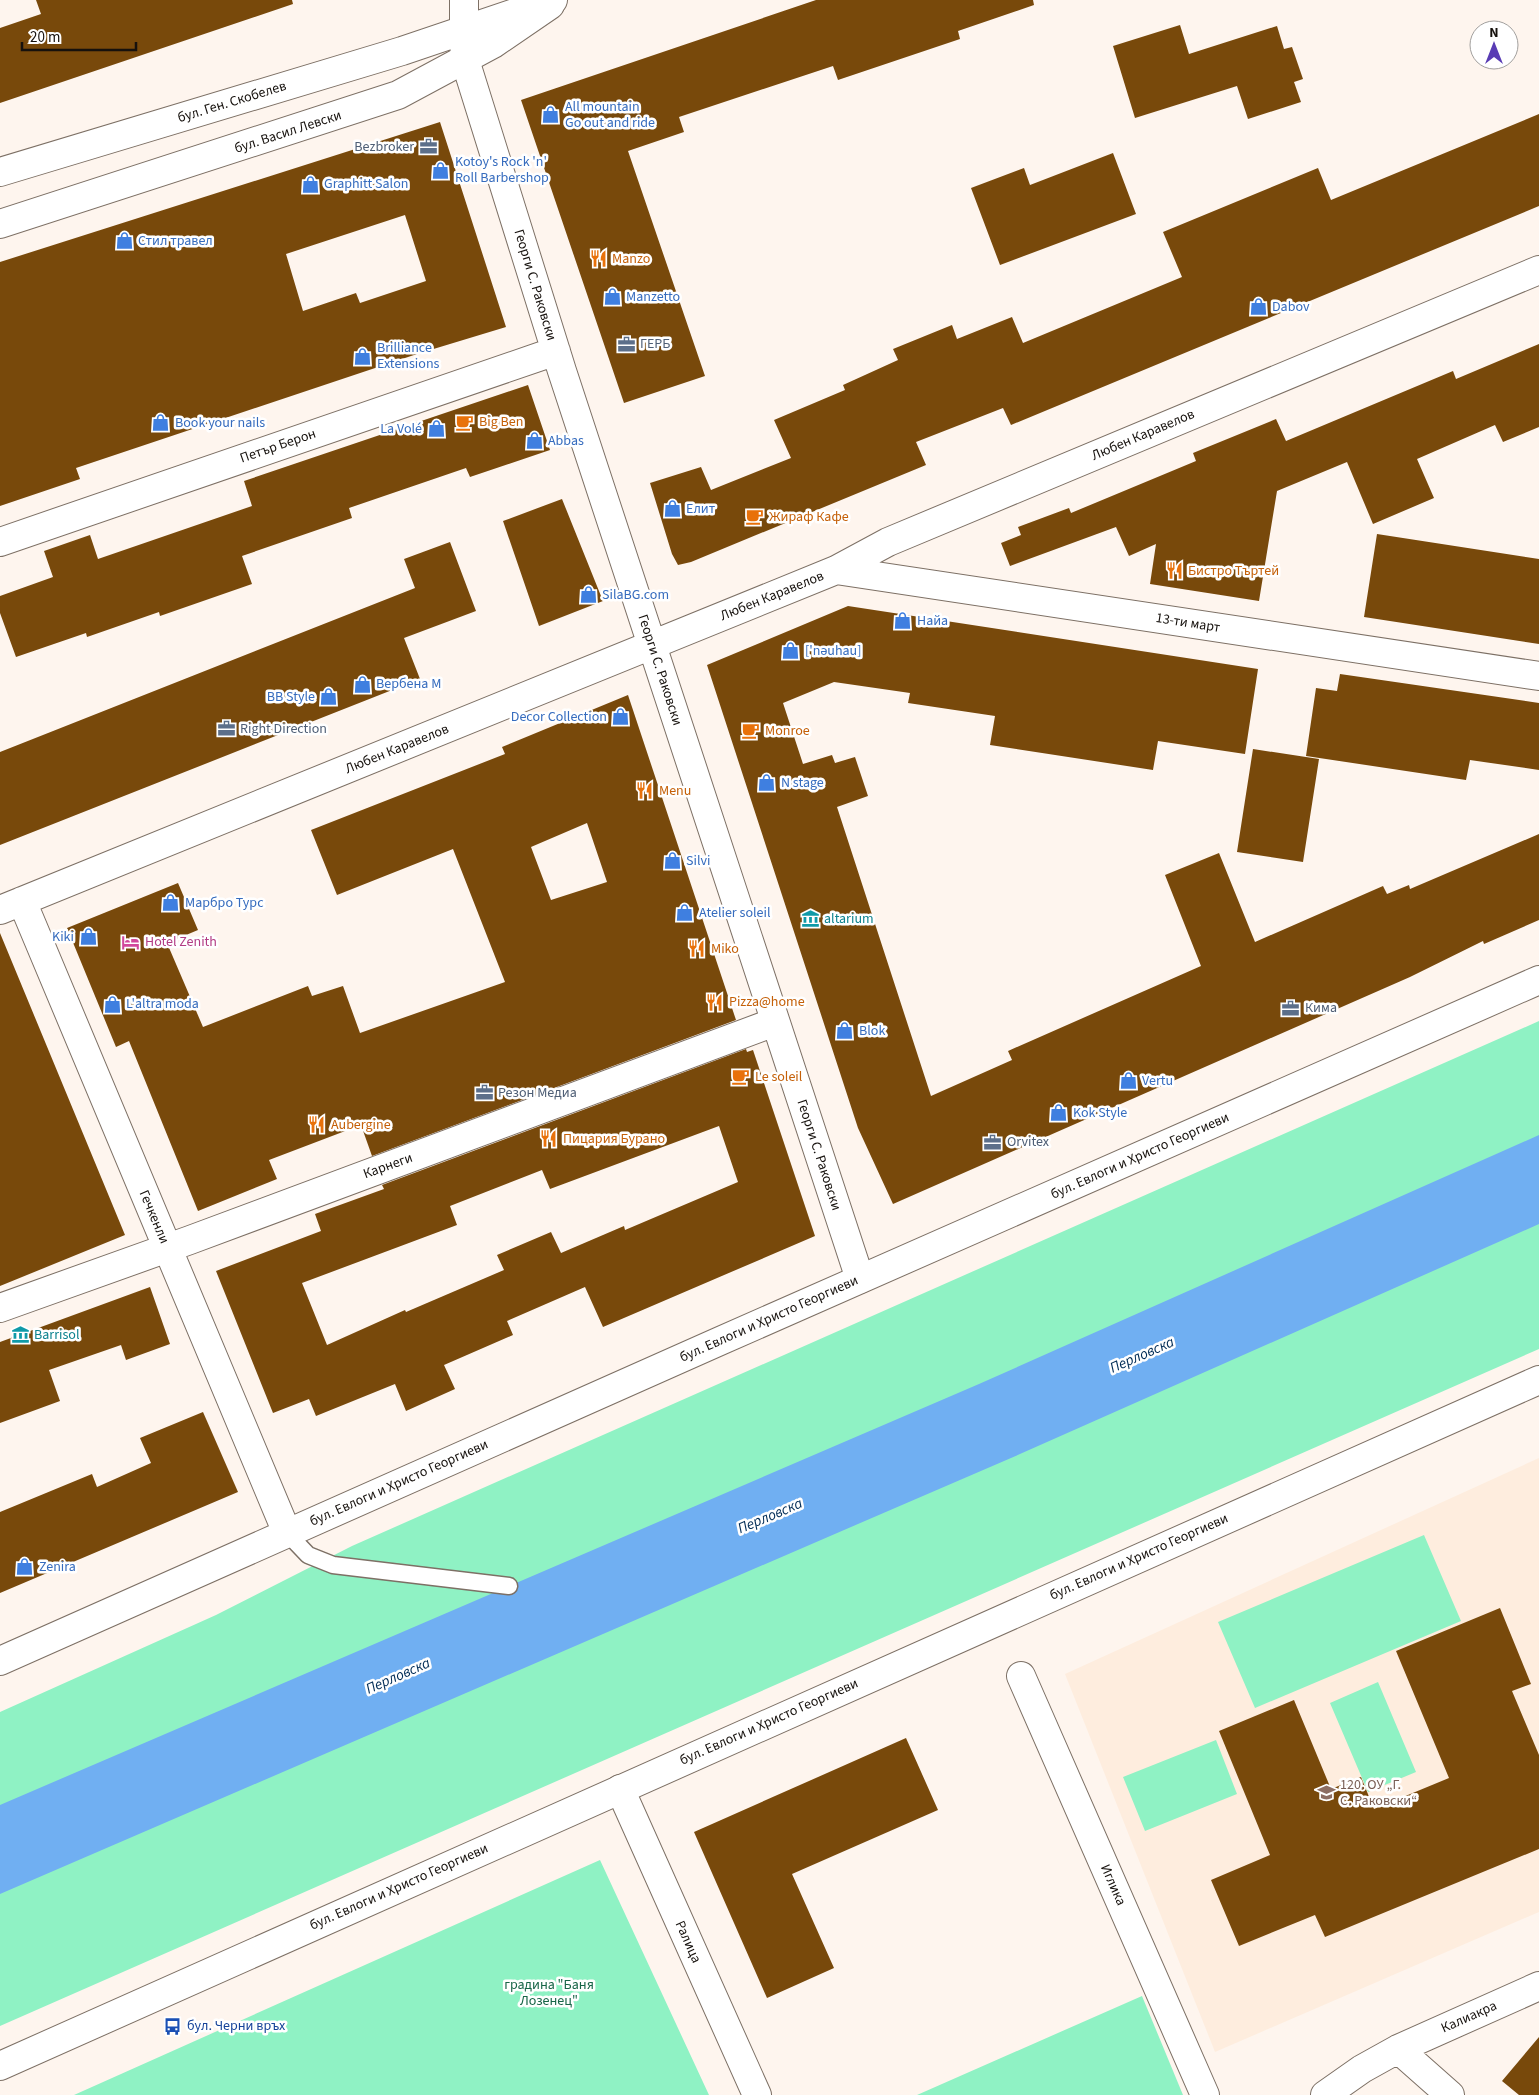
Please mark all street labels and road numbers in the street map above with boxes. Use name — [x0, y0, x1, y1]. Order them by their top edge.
street label: бул. Ген. Скобелев — [175, 76, 289, 128]
street label: бул. Васил Левски — [232, 105, 344, 159]
street label: Георги С. Раковски — [509, 227, 561, 343]
street label: Любен Каравелов — [1088, 404, 1198, 466]
street label: Петър Берон — [237, 424, 319, 468]
street label: Любен Каравелов — [717, 566, 827, 626]
street label: 13-ти март — [1154, 608, 1222, 638]
street label: Георги С. Раковски — [633, 612, 687, 728]
street label: Любен Каравелов — [342, 719, 452, 779]
street label: Георги С. Раковски — [792, 1097, 846, 1213]
street label: бул. Евлоги и Христо Георгиеви — [1048, 1108, 1232, 1204]
street label: Карнеги — [360, 1148, 416, 1184]
street label: Гечкенли — [134, 1187, 174, 1247]
street label: бул. Евлоги и Христо Георгиеви — [677, 1271, 861, 1367]
street label: бул. Евлоги и Христо Георгиеви — [307, 1435, 491, 1531]
street label: бул. Евлоги и Христо Георгиеви — [1047, 1509, 1231, 1605]
street label: бул. Евлоги и Христо Георгиеви — [677, 1674, 861, 1770]
street label: бул. Евлоги и Христо Георгиеви — [307, 1839, 491, 1935]
street label: Иглика — [1095, 1861, 1131, 1909]
street label: Ралица — [670, 1918, 706, 1966]
street label: Калиакра — [1438, 1996, 1500, 2038]

